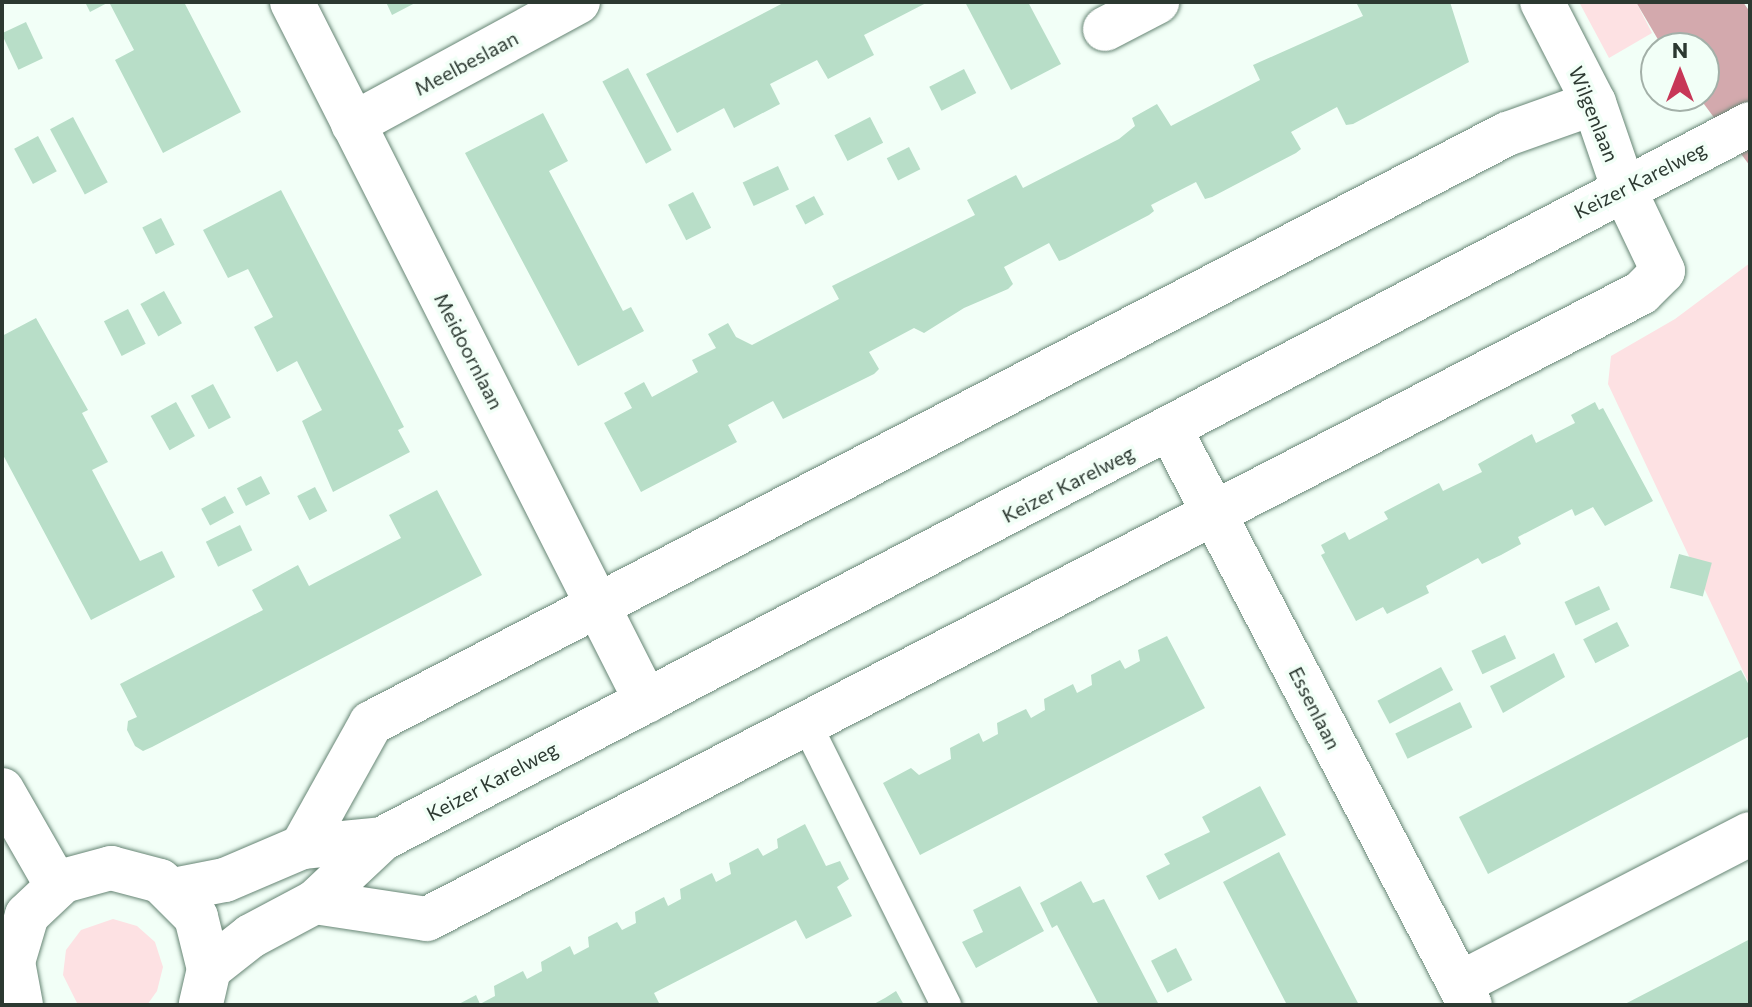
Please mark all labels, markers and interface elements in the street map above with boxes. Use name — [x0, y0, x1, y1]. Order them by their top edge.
street label: Meelbeslaan — [410, 26, 522, 100]
north arrow — [1640, 32, 1720, 112]
text: N — [1672, 36, 1688, 63]
street label: Wilgenlaan — [1564, 63, 1624, 165]
street label: Keizer Karelweg — [1570, 136, 1710, 224]
street label: Meidoornlaan — [429, 289, 509, 413]
street label: Keizer Karelweg — [998, 440, 1138, 528]
street label: Essenlaan — [1284, 663, 1346, 753]
street label: Keizer Karelweg — [422, 736, 562, 826]

